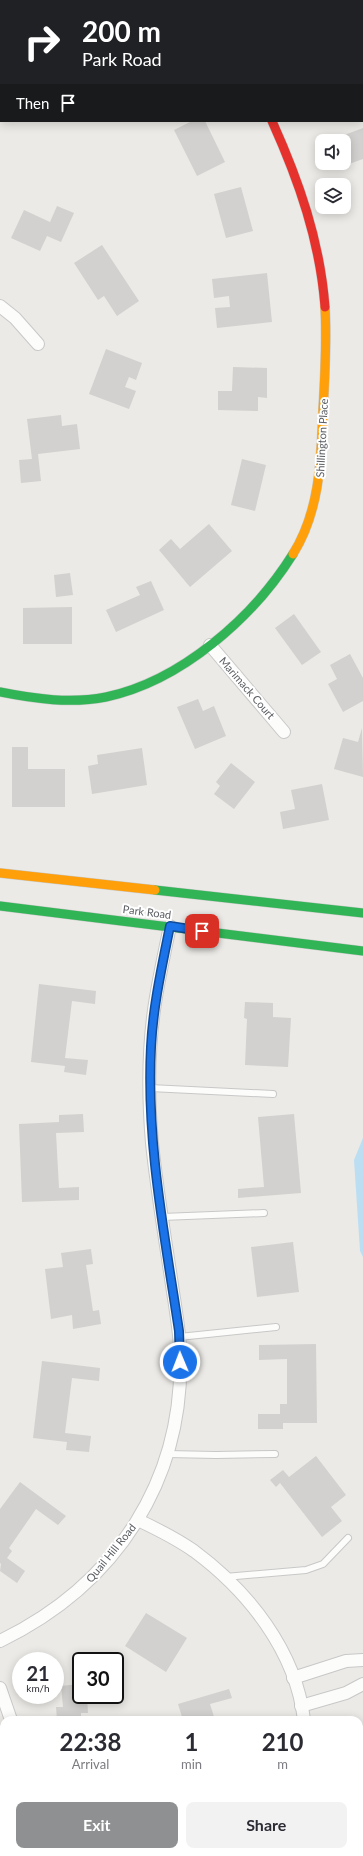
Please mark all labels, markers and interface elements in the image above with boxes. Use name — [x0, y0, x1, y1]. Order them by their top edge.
text: 200 m — [82, 14, 161, 48]
icon: right — [16, 16, 68, 68]
text: Park Road — [82, 48, 162, 70]
icon: arrive — [57, 92, 79, 114]
text: Then — [16, 94, 49, 112]
map controls — [315, 134, 351, 214]
button: sound — [315, 134, 351, 170]
button: layers — [315, 178, 351, 214]
street label: Shillington Place — [313, 398, 330, 478]
street label: Marimack Court — [217, 654, 278, 721]
street label: Park Road — [122, 902, 172, 921]
pin — [185, 914, 219, 948]
icon: arrive — [191, 920, 213, 942]
position arrow — [159, 1341, 201, 1383]
street label: Quail Hill Road — [83, 1521, 138, 1585]
speed limit sign: 30 — [72, 1652, 124, 1704]
text: 21 — [26, 1661, 50, 1685]
text: km/h — [26, 1682, 50, 1694]
text: 22:38 — [60, 1727, 121, 1756]
text: 1 — [185, 1727, 199, 1756]
text: 210 — [262, 1727, 303, 1756]
text: Arrival — [72, 1756, 109, 1772]
text: min — [181, 1756, 202, 1772]
text: m — [277, 1756, 288, 1772]
button: Exit — [16, 1802, 178, 1848]
button: Share — [186, 1802, 347, 1848]

